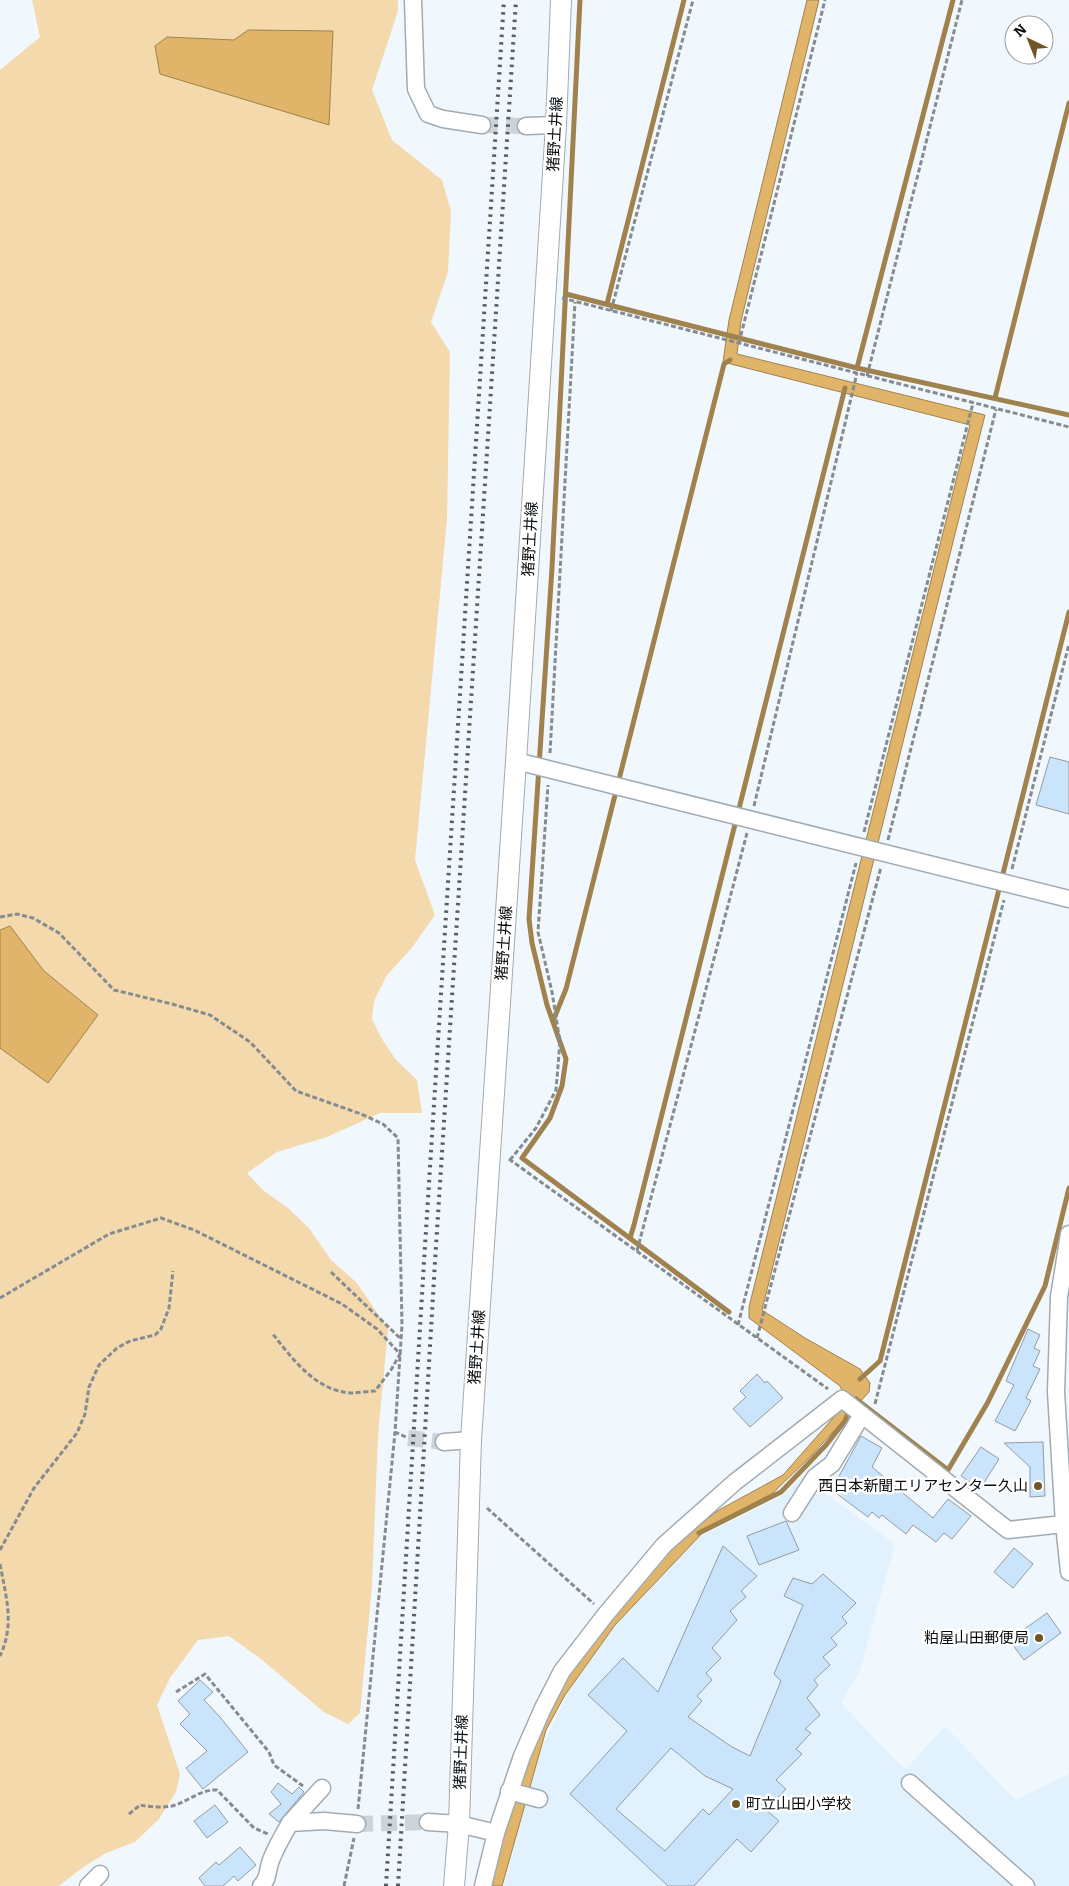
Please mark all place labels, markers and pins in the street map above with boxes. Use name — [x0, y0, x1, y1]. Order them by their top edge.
place label: 西日本新聞エリアセンター久山 — [818, 1477, 1028, 1495]
marker: 西日本新聞エリアセンター久山 — [1032, 1480, 1044, 1492]
place label: 粕屋山田郵便局 — [924, 1629, 1029, 1647]
marker: 粕屋山田郵便局 — [1033, 1632, 1045, 1644]
place label: 町立山田小学校 — [746, 1795, 851, 1813]
marker: 町立山田小学校 — [730, 1798, 742, 1810]

